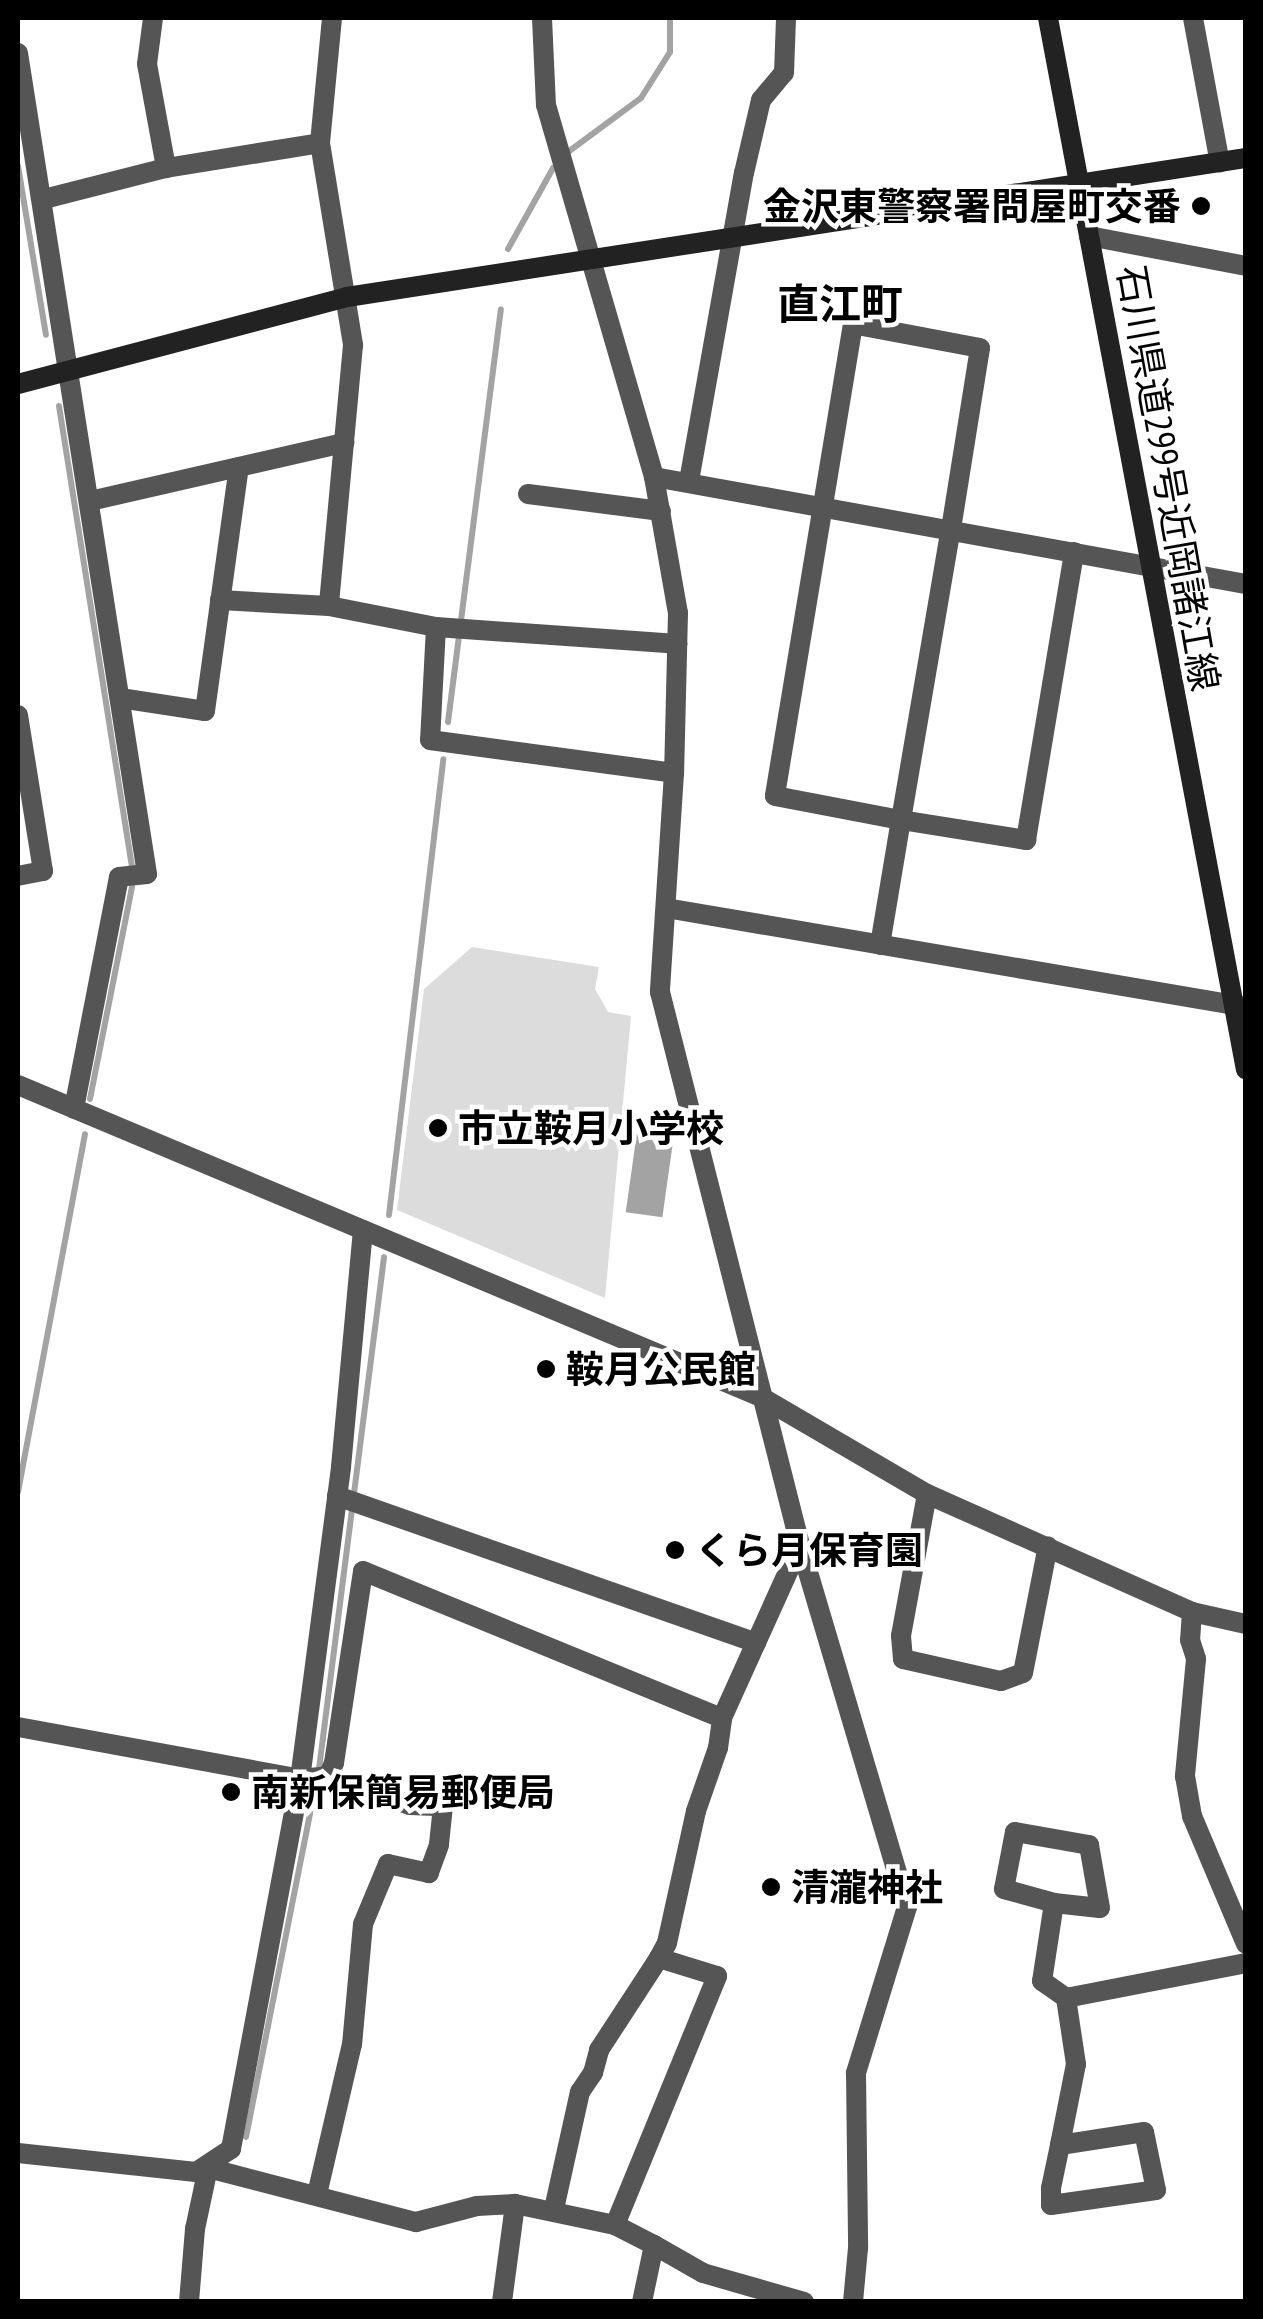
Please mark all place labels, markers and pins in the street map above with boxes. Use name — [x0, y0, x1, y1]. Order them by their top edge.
place label: 金沢東警察署問屋町交番 — [763, 183, 1181, 229]
marker: 金沢東警察署問屋町交番 — [1190, 195, 1212, 217]
place label: 市立鞍月小学校 — [458, 1105, 724, 1151]
marker: 市立鞍月小学校 — [427, 1117, 449, 1139]
place label: 鞍月公民館 — [566, 1346, 756, 1392]
marker: 鞍月公民館 — [535, 1358, 557, 1380]
place label: くら月保育園 — [695, 1527, 923, 1573]
marker: くら月保育園 — [664, 1539, 686, 1561]
place label: 南新保簡易郵便局 — [251, 1769, 555, 1815]
marker: 南新保簡易郵便局 — [220, 1781, 242, 1803]
place label: 清瀧神社 — [791, 1864, 943, 1910]
marker: 清瀧神社 — [760, 1876, 782, 1898]

